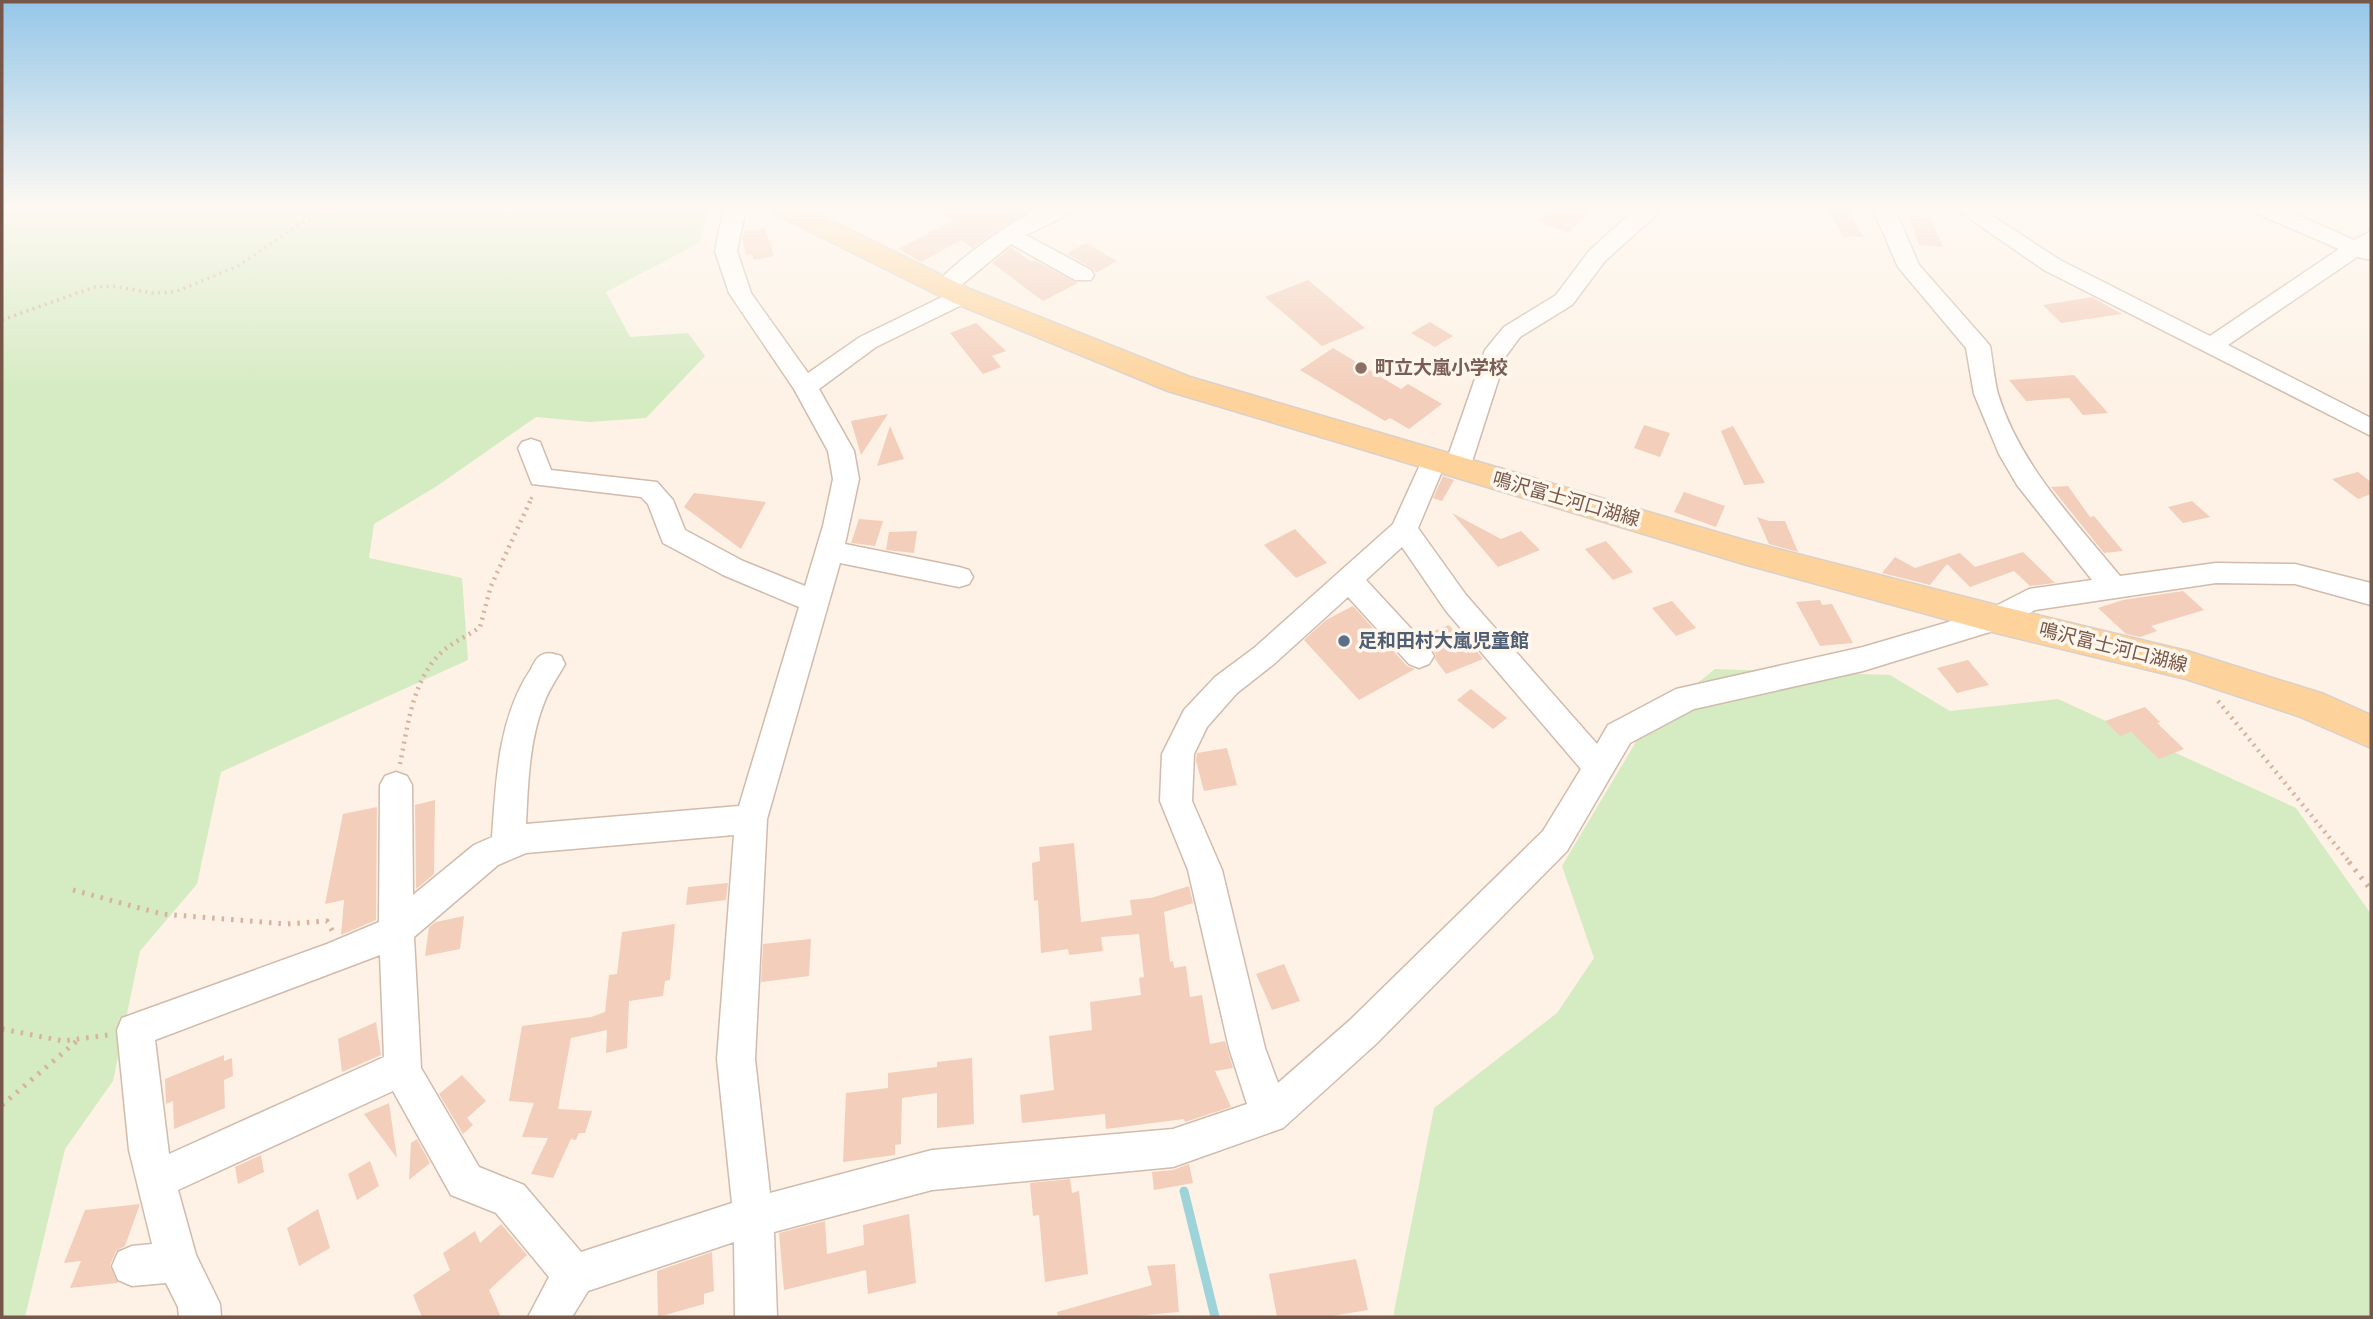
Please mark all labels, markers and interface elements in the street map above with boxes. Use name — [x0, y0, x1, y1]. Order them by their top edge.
place label: 町立大嵐小学校 — [1375, 357, 1508, 378]
marker: 町立大嵐小学校 — [1353, 360, 1369, 376]
street label: 鳴沢富士河口湖線 — [1490, 468, 1642, 530]
street label: 鳴沢富士河口湖線 — [2037, 618, 2190, 676]
place label: 足和田村大嵐児童館 — [1358, 630, 1529, 651]
marker: 足和田村大嵐児童館 — [1336, 633, 1352, 649]

